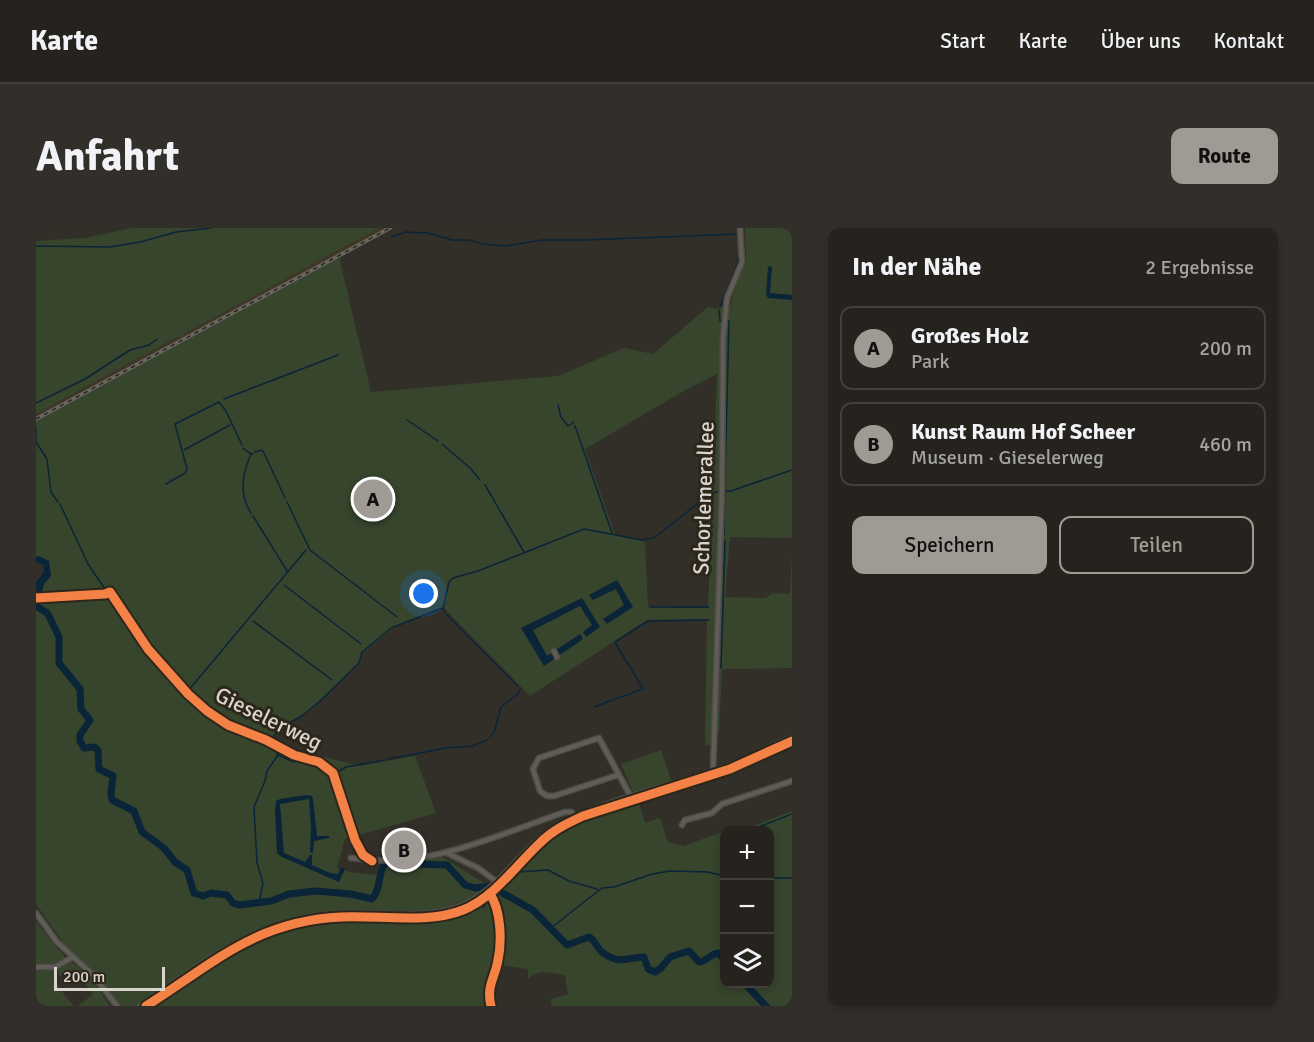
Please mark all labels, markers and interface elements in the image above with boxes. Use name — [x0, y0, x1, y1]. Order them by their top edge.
text: Karte — [30, 24, 98, 58]
text: Start — [940, 28, 985, 54]
text: Karte — [1018, 28, 1067, 54]
text: Über uns — [1100, 28, 1181, 54]
text: Kontakt — [1214, 28, 1284, 54]
button: Route — [1171, 128, 1278, 184]
text: Anfahrt — [36, 131, 179, 182]
text: In der Nähe — [852, 251, 982, 283]
text: 2 Ergebnisse — [1145, 255, 1254, 280]
text: Großes Holz — [911, 322, 1029, 349]
text: A — [867, 336, 880, 361]
text: 200 m — [1199, 336, 1252, 361]
text: Park — [911, 349, 949, 374]
text: Kunst Raum Hof Scheer — [911, 418, 1135, 445]
street label: Schorlemerallee — [687, 421, 720, 575]
text: B — [867, 432, 880, 457]
text: 460 m — [1199, 432, 1252, 457]
text: Museum · Gieselerweg — [911, 445, 1104, 470]
pin: A — [354, 476, 392, 522]
button: Speichern — [852, 516, 1047, 574]
button: Teilen — [1059, 516, 1254, 574]
your location — [409, 579, 438, 608]
street label: Gieselerweg — [211, 681, 327, 756]
map controls — [720, 826, 774, 988]
button: + — [720, 826, 774, 880]
pin: B — [384, 828, 424, 872]
button: − — [720, 880, 774, 934]
button: layers — [720, 934, 774, 988]
scale bar — [54, 964, 165, 992]
text: 200 m — [63, 967, 105, 987]

